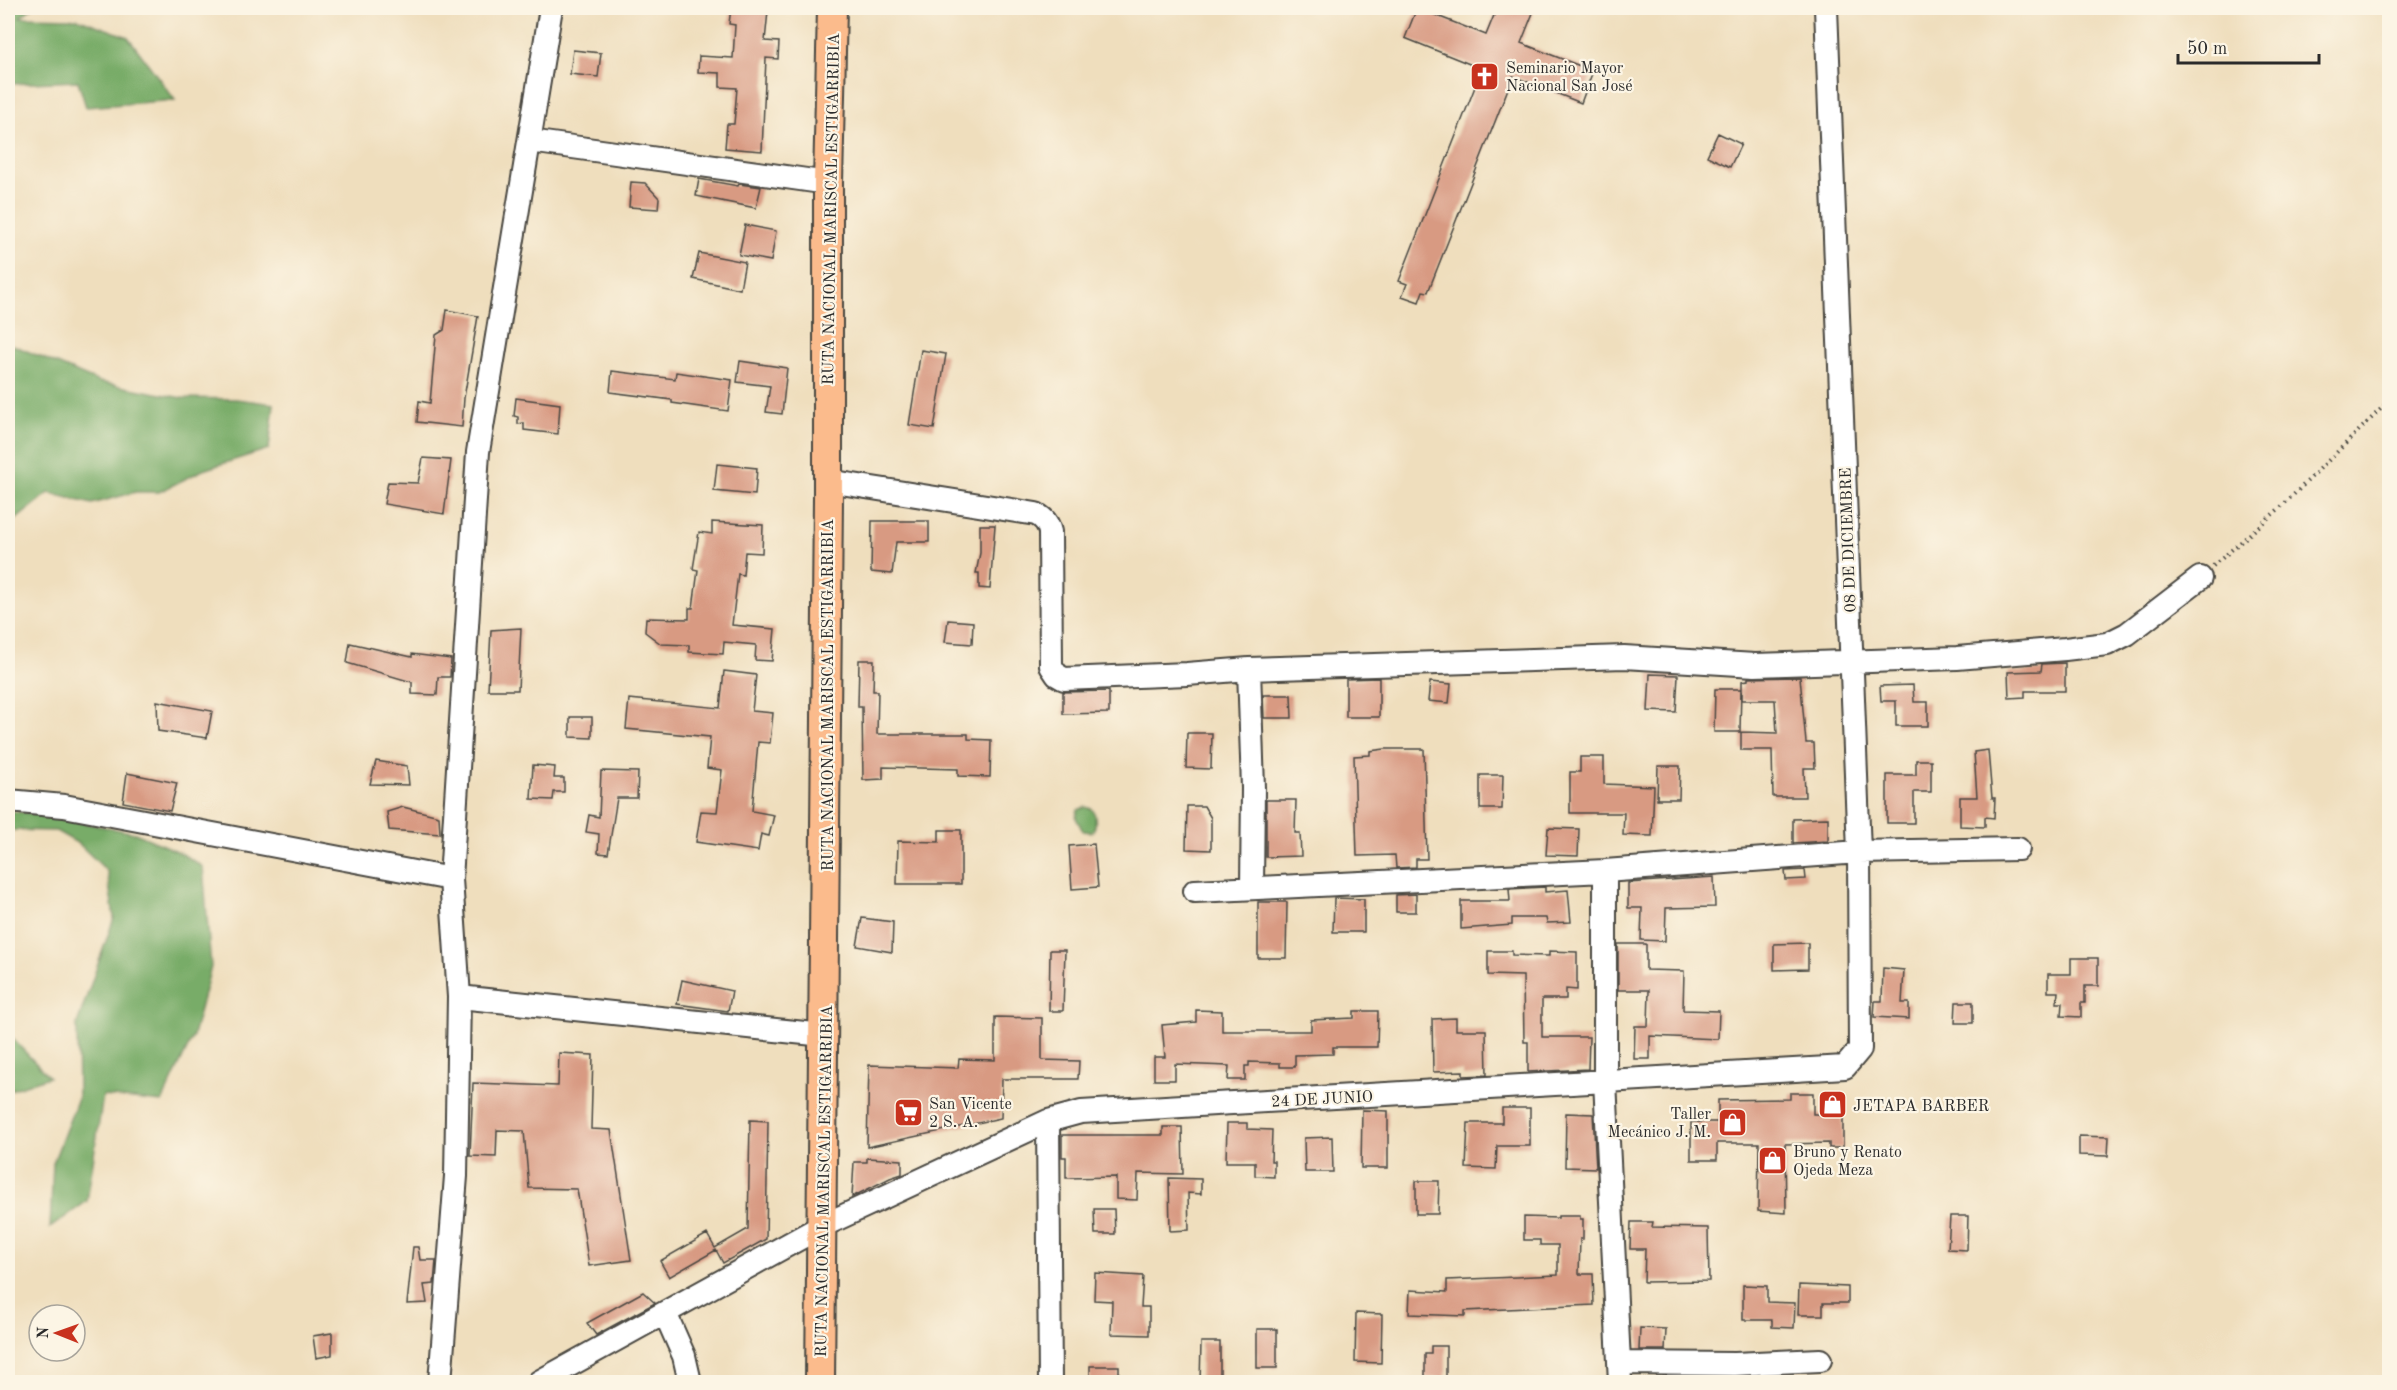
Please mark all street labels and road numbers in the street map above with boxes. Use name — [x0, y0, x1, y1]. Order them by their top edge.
street label: RUTA NACIONAL MARISCAL ESTIGARRIBIA — [821, 33, 843, 385]
street label: 08 DE DICIEMBRE — [1838, 467, 1860, 613]
street label: RUTA NACIONAL MARISCAL ESTIGARRIBIA — [821, 519, 837, 871]
street label: RUTA NACIONAL MARISCAL ESTIGARRIBIA — [814, 1005, 836, 1357]
street label: 24 DE JUNIO — [1271, 1089, 1373, 1111]

